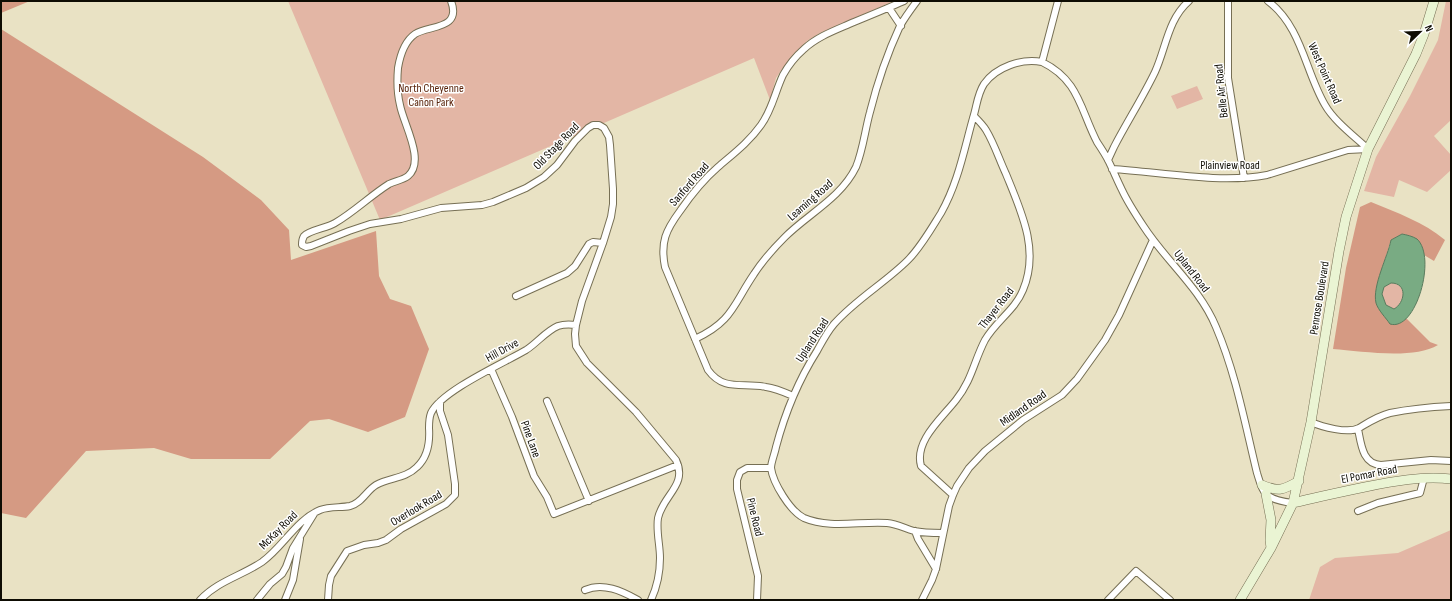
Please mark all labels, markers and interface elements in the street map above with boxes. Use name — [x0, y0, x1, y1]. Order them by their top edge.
north arrow — [1400, 12, 1440, 52]
text: N — [1422, 23, 1436, 34]
street label: West Point Road — [1304, 40, 1345, 106]
street label: Belle Air Road — [1211, 63, 1232, 119]
park label: North Cheyenne Cañon Park — [398, 81, 464, 110]
street label: Old Stage Road — [530, 120, 583, 173]
street label: Plainview Road — [1200, 158, 1260, 173]
street label: Sanford Road — [666, 159, 713, 209]
street label: Leaming Road — [784, 177, 836, 224]
street label: Upland Road — [1170, 247, 1213, 296]
street label: Penrose Boulevard — [1306, 260, 1333, 336]
street label: Thayer Road — [975, 284, 1017, 332]
street label: Upland Road — [793, 315, 832, 365]
street label: Hill Drive — [483, 335, 522, 366]
street label: Midland Road — [997, 387, 1049, 430]
street label: Pine Lane — [517, 419, 544, 460]
street label: El Pomar Road — [1340, 462, 1398, 487]
street label: Overlook Road — [388, 487, 445, 530]
street label: Pine Road — [742, 496, 767, 538]
street label: McKay Road — [256, 508, 301, 553]

